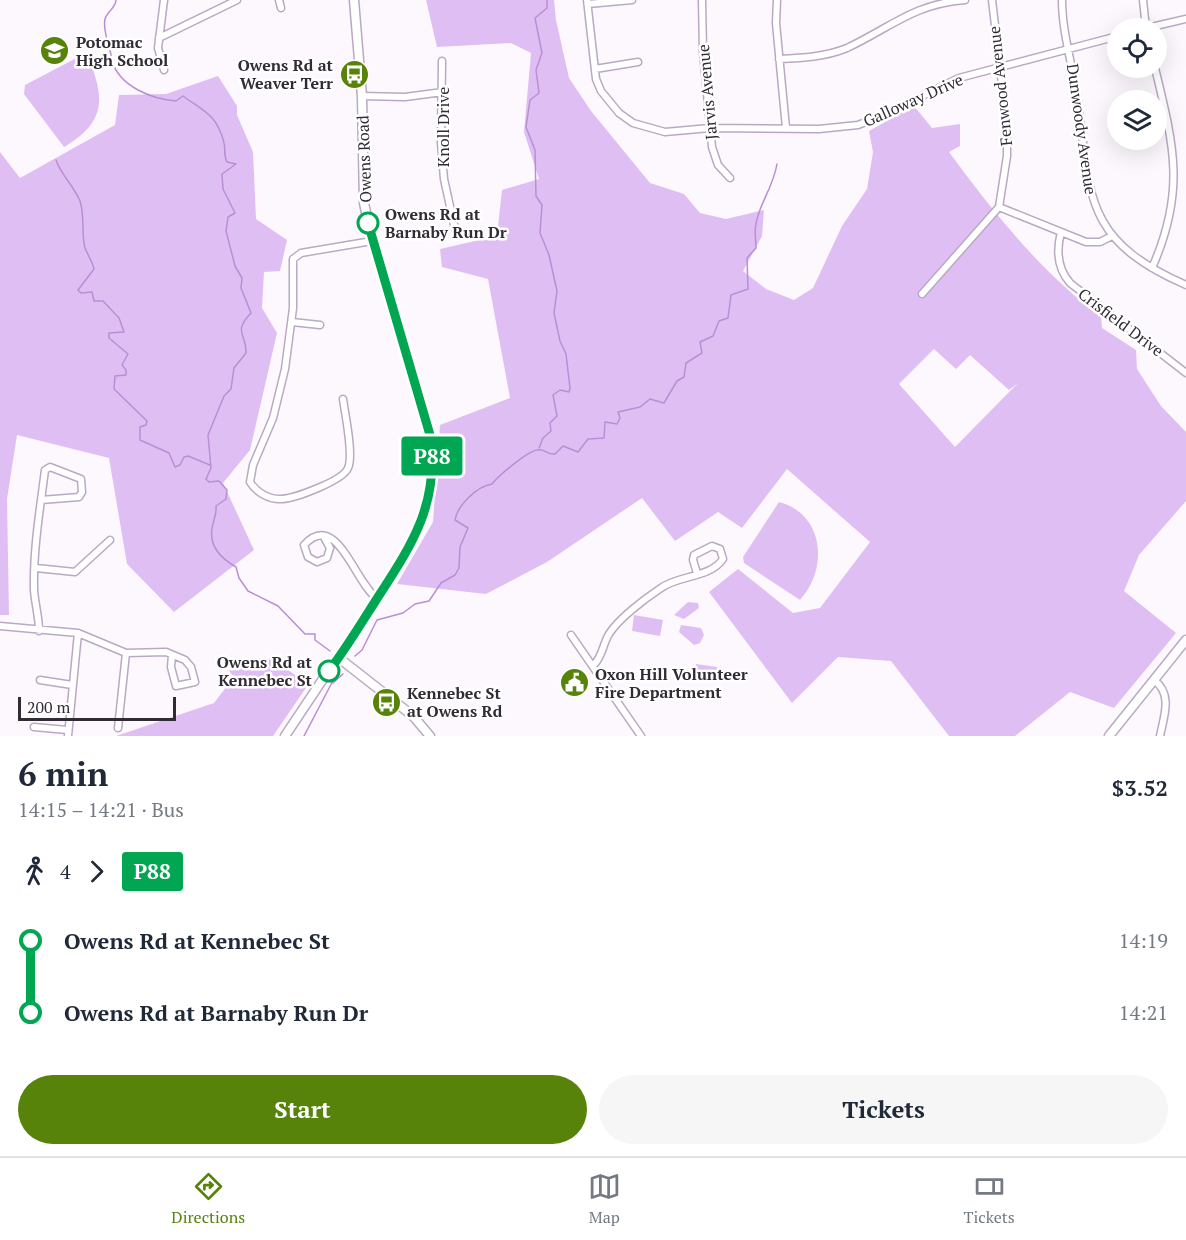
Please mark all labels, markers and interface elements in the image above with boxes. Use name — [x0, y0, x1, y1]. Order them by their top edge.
map controls — [1107, 18, 1167, 150]
button: locate — [1107, 18, 1167, 78]
street label: Fenwood Avenue — [983, 25, 1017, 147]
place label: Potomac High School — [76, 31, 168, 71]
school or university icon: Potomac High School — [39, 35, 71, 67]
street label: Jarvis Avenue — [692, 43, 722, 141]
place label: Owens Rd at Weaver Terr — [238, 54, 334, 94]
bus stop icon: Owens Rd at Weaver Terr — [338, 58, 370, 90]
street label: Dunwoody Avenue — [1062, 62, 1102, 196]
street label: Galloway Drive — [860, 68, 966, 132]
street label: Knoll Drive — [432, 87, 454, 167]
button: layers — [1107, 90, 1167, 150]
street label: Owens Road — [351, 115, 377, 203]
place label: Owens Rd at Barnaby Run Dr — [385, 203, 507, 243]
marker: Owens Rd at Barnaby Run Dr — [357, 212, 379, 234]
street label: Crisfield Drive — [1074, 283, 1168, 361]
line badge: P88 — [398, 436, 466, 476]
text: P88 — [413, 442, 451, 470]
place label: Owens Rd at Kennebec St — [217, 651, 313, 691]
marker: Owens Rd at Kennebec St — [318, 660, 340, 682]
place label: Oxon Hill Volunteer Fire Department — [595, 663, 748, 703]
public building icon: Oxon Hill Volunteer Fire Department — [558, 667, 590, 699]
place label: Kennebec St at Owens Rd — [407, 682, 503, 722]
bus stop icon: Kennebec St at Owens Rd — [370, 686, 402, 718]
scale bar — [18, 694, 176, 722]
text: 200 m — [27, 696, 70, 718]
text: 6 min — [18, 752, 108, 795]
text: $3.52 — [1112, 773, 1168, 802]
text: 14:15 – 14:21 · Bus — [18, 796, 184, 823]
icon: walk — [18, 855, 51, 888]
icon: forward — [80, 855, 113, 888]
text: P88 — [134, 857, 171, 885]
text: 4 — [60, 858, 71, 885]
text: Owens Rd at Kennebec St — [64, 926, 330, 955]
text: 14:19 — [1119, 927, 1168, 954]
text: Owens Rd at Barnaby Run Dr — [64, 998, 368, 1027]
text: 14:21 — [1119, 999, 1168, 1026]
button: Start — [18, 1075, 587, 1144]
button: Tickets — [599, 1075, 1168, 1144]
tab: Directions — [171, 1170, 245, 1228]
tab: Map — [588, 1170, 621, 1228]
tab: Tickets — [963, 1170, 1015, 1228]

